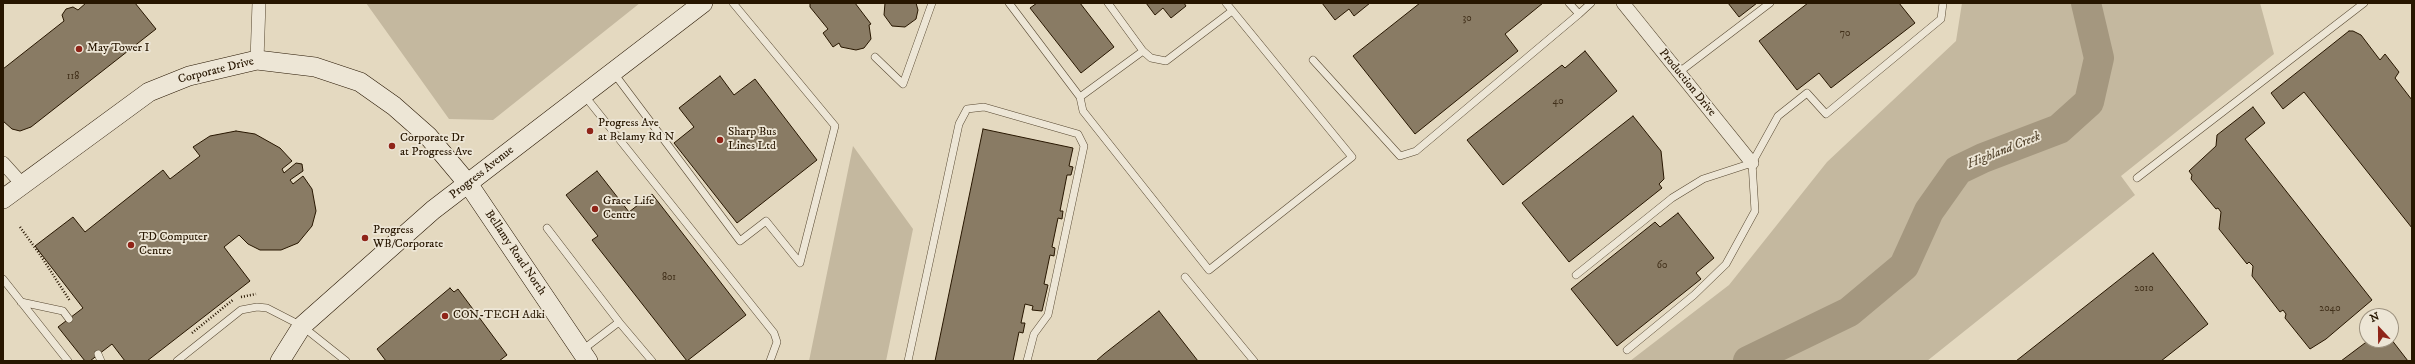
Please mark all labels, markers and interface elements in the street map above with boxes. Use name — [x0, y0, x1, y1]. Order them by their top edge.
house number: 30 — [1462, 13, 1472, 25]
house number: 70 — [1840, 28, 1850, 40]
place label: May Tower I — [87, 42, 150, 56]
marker: May Tower I — [74, 44, 84, 54]
street label: Production Drive — [1655, 46, 1719, 120]
street label: Corporate Drive — [177, 55, 255, 87]
house number: 118 — [67, 71, 79, 83]
house number: 40 — [1552, 96, 1564, 108]
place label: Progress Ave at Belamy Rd N — [598, 117, 674, 145]
marker: Progress Ave at Belamy Rd N — [585, 126, 595, 136]
place label: Sharp Bus Lines Ltd — [728, 126, 776, 154]
water label: Highland Creek — [1965, 129, 2043, 173]
place label: Corporate Dr at Progress Ave — [400, 132, 472, 160]
marker: Sharp Bus Lines Ltd — [715, 135, 725, 145]
marker: Corporate Dr at Progress Ave — [387, 141, 397, 151]
street label: Progress Avenue — [447, 143, 517, 203]
place label: Grace Life Centre — [603, 195, 654, 223]
marker: Grace Life Centre — [590, 204, 600, 214]
street label: Bellamy Road North — [481, 208, 549, 298]
place label: Progress WB/Corporate — [373, 224, 443, 252]
place label: TD Computer Centre — [139, 231, 208, 259]
marker: Progress WB/Corporate — [360, 233, 370, 243]
marker: TD Computer Centre — [126, 240, 136, 250]
house number: 60 — [1657, 260, 1667, 272]
house number: 801 — [662, 272, 676, 284]
house number: 2010 — [2134, 283, 2154, 295]
house number: 2040 — [2319, 303, 2341, 315]
north arrow — [2359, 308, 2399, 348]
place label: CON-TECH Adki — [453, 309, 545, 323]
text: N — [2368, 310, 2382, 326]
marker: CON-TECH Adki — [440, 311, 450, 321]

